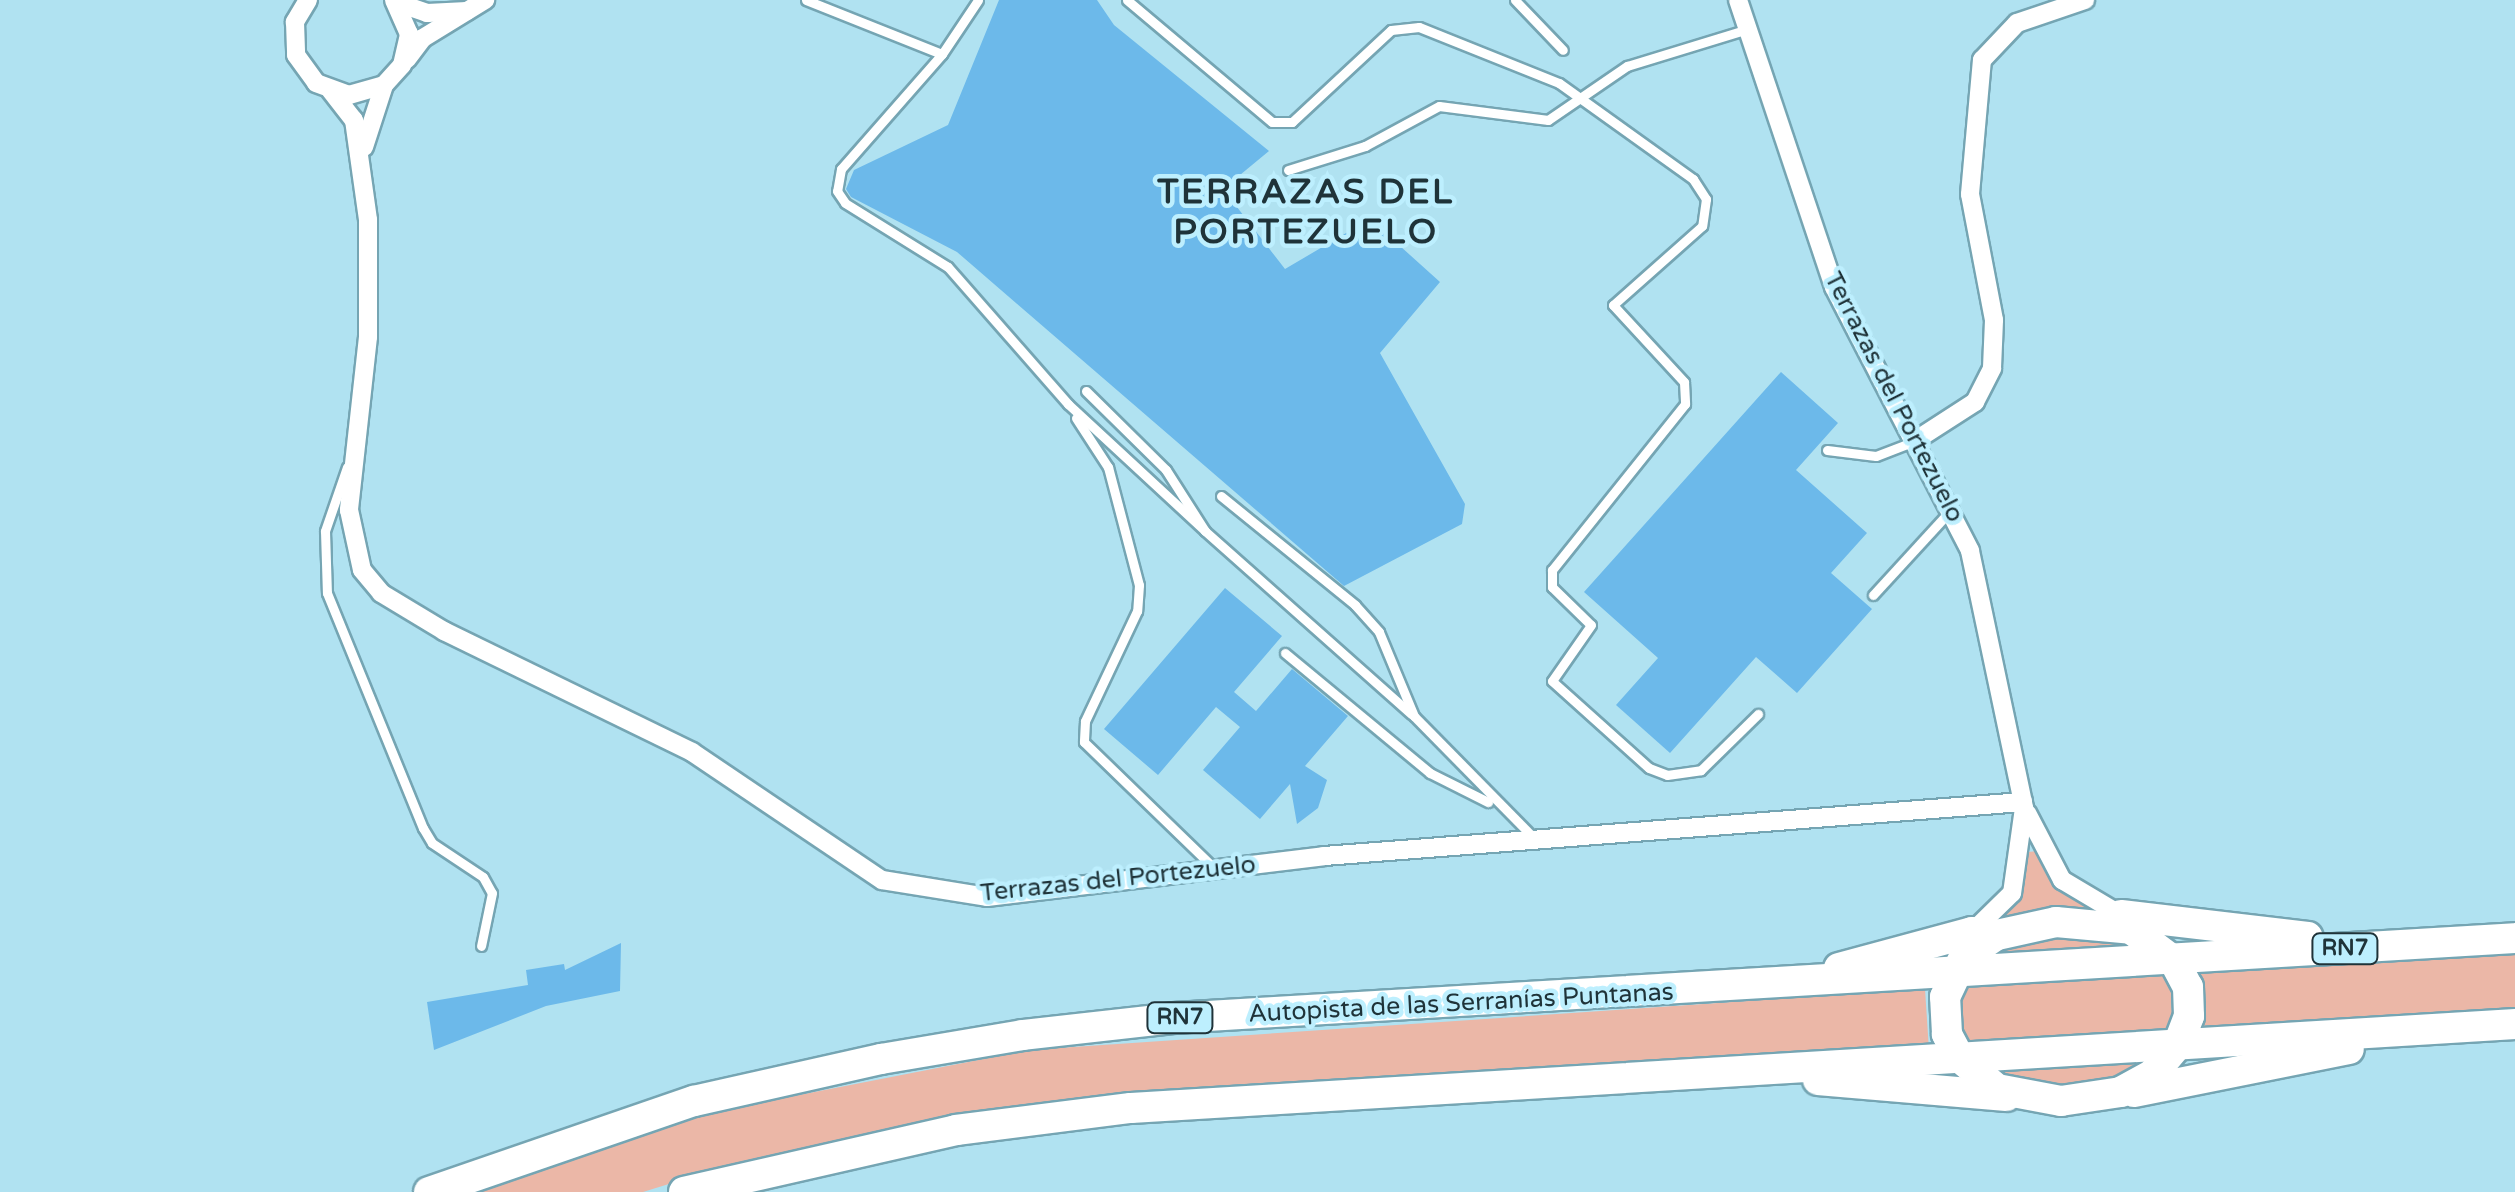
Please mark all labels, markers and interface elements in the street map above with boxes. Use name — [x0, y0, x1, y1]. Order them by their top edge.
district label: TERRAZAS DEL PORTEZUELO — [1157, 171, 1455, 253]
street label: Terrazas del Portezuelo — [1818, 267, 1970, 527]
street label: Terrazas del Portezuelo — [979, 850, 1257, 908]
road number: RN7 — [2310, 932, 2380, 966]
street label: Autopista de las Serranías Puntanas — [1248, 977, 1674, 1029]
road number: RN7 — [1145, 1001, 1215, 1035]

